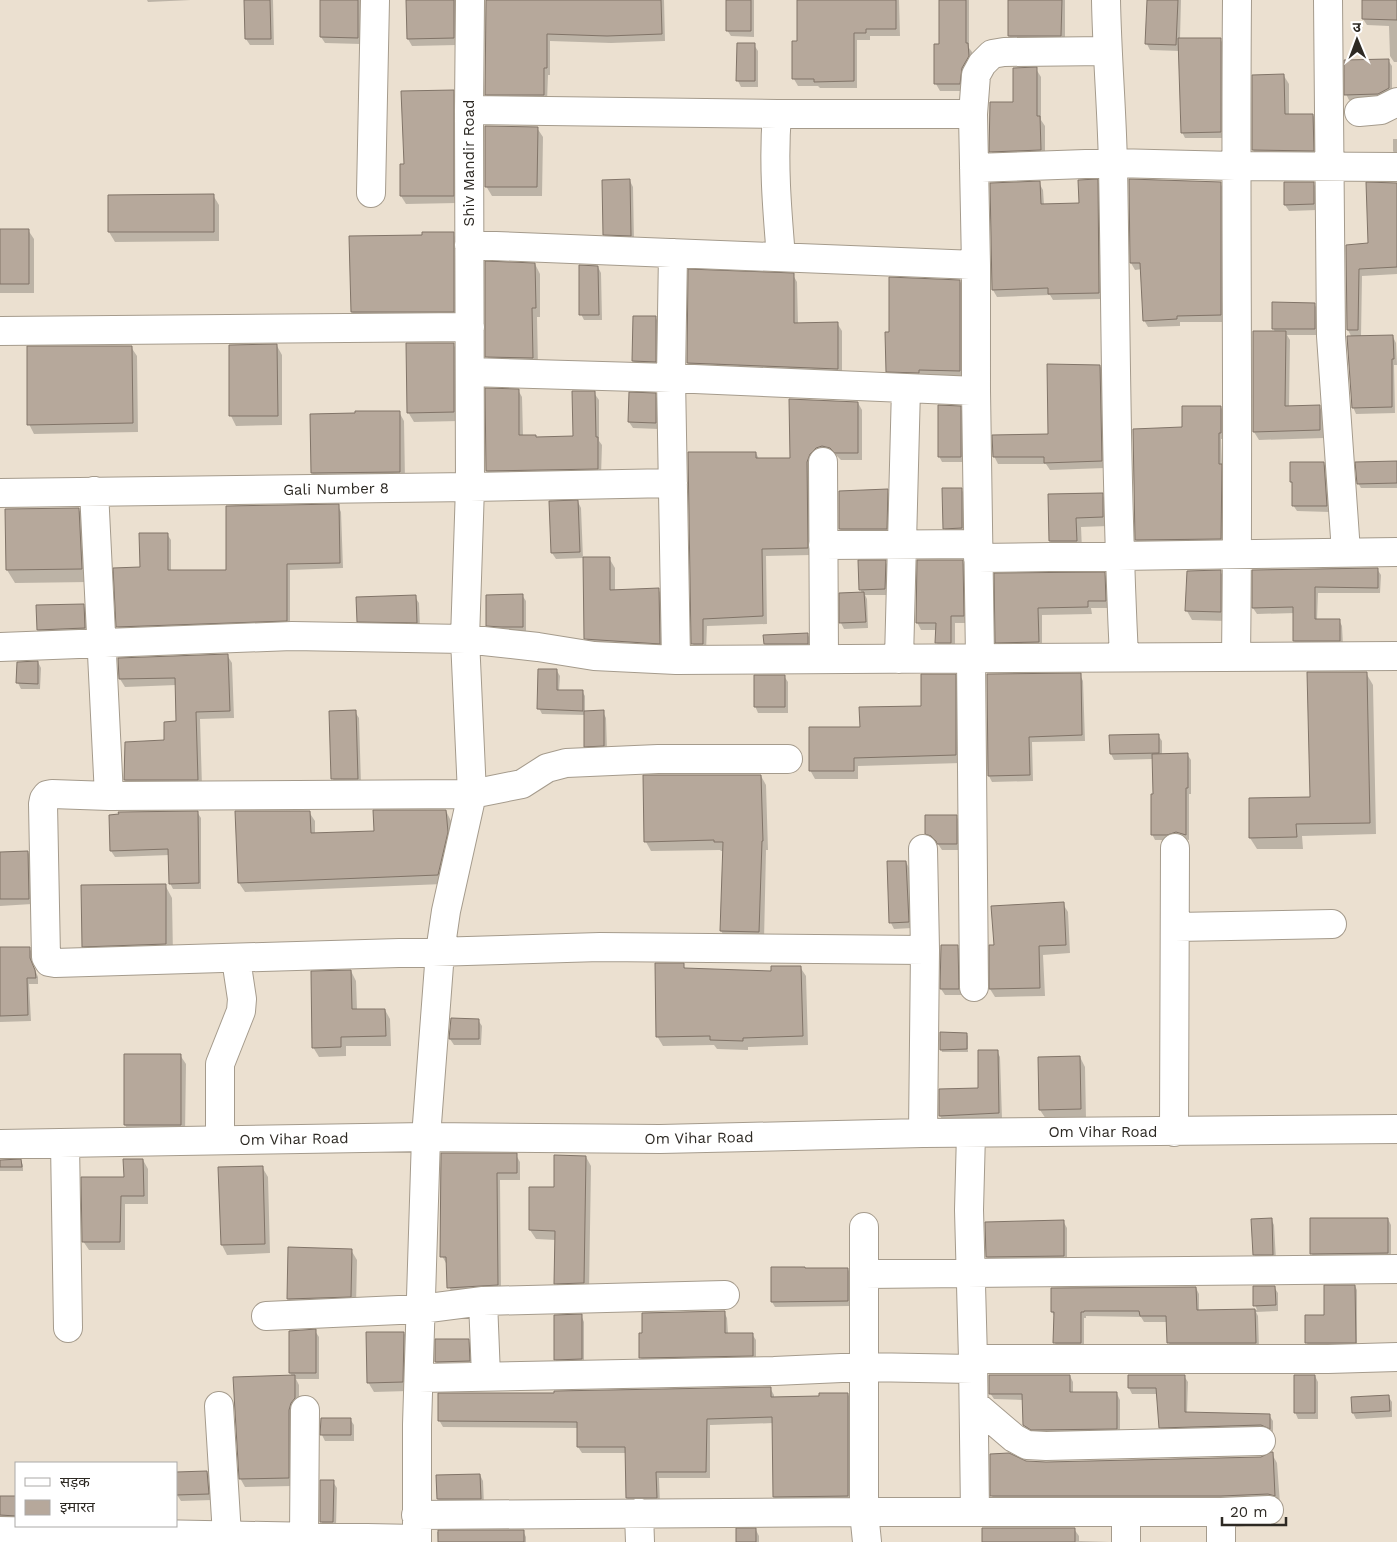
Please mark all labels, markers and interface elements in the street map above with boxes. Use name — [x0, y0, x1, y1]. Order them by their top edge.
north arrow — [1332, 15, 1382, 65]
text: उ — [1353, 19, 1362, 35]
street label: Shiv Mandir Road — [460, 100, 478, 226]
street label: Gali Number 8 — [283, 479, 389, 499]
street label: Om Vihar Road — [1048, 1123, 1158, 1141]
street label: Om Vihar Road — [644, 1128, 754, 1148]
street label: Om Vihar Road — [239, 1129, 349, 1149]
legend — [15, 1462, 178, 1527]
text: सड़क — [60, 1473, 90, 1491]
scale bar — [1222, 1494, 1286, 1526]
text: इमारत — [60, 1498, 95, 1516]
text: 20 m — [1230, 1503, 1268, 1521]

